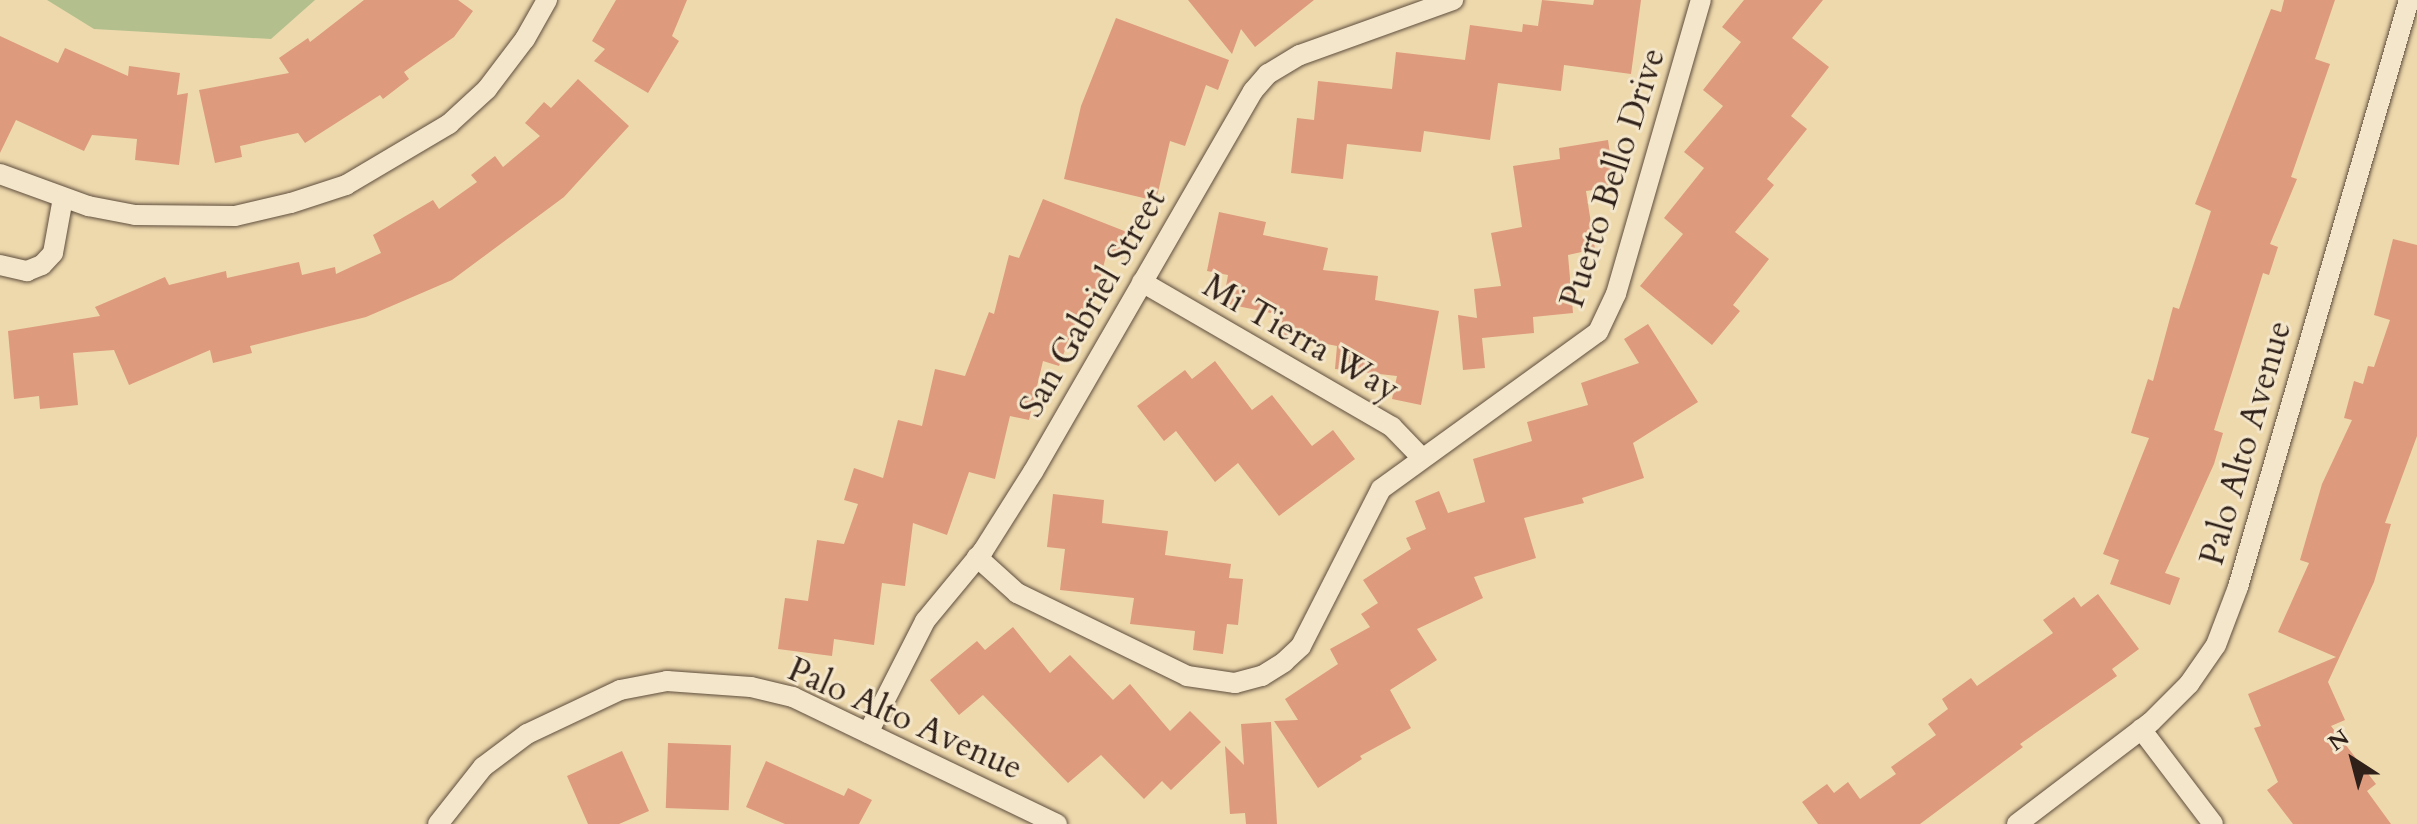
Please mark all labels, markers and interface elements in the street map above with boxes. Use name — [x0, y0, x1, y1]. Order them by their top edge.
street label: Puerto Bello Drive — [1552, 43, 1674, 313]
street label: San Gabriel Street — [1011, 182, 1175, 424]
street label: Mi Tierra Way — [1196, 265, 1406, 411]
street label: Palo Alto Avenue — [2192, 316, 2300, 570]
street label: Palo Alto Avenue — [781, 649, 1029, 789]
north arrow — [2313, 720, 2393, 800]
text: N — [2322, 723, 2355, 758]

